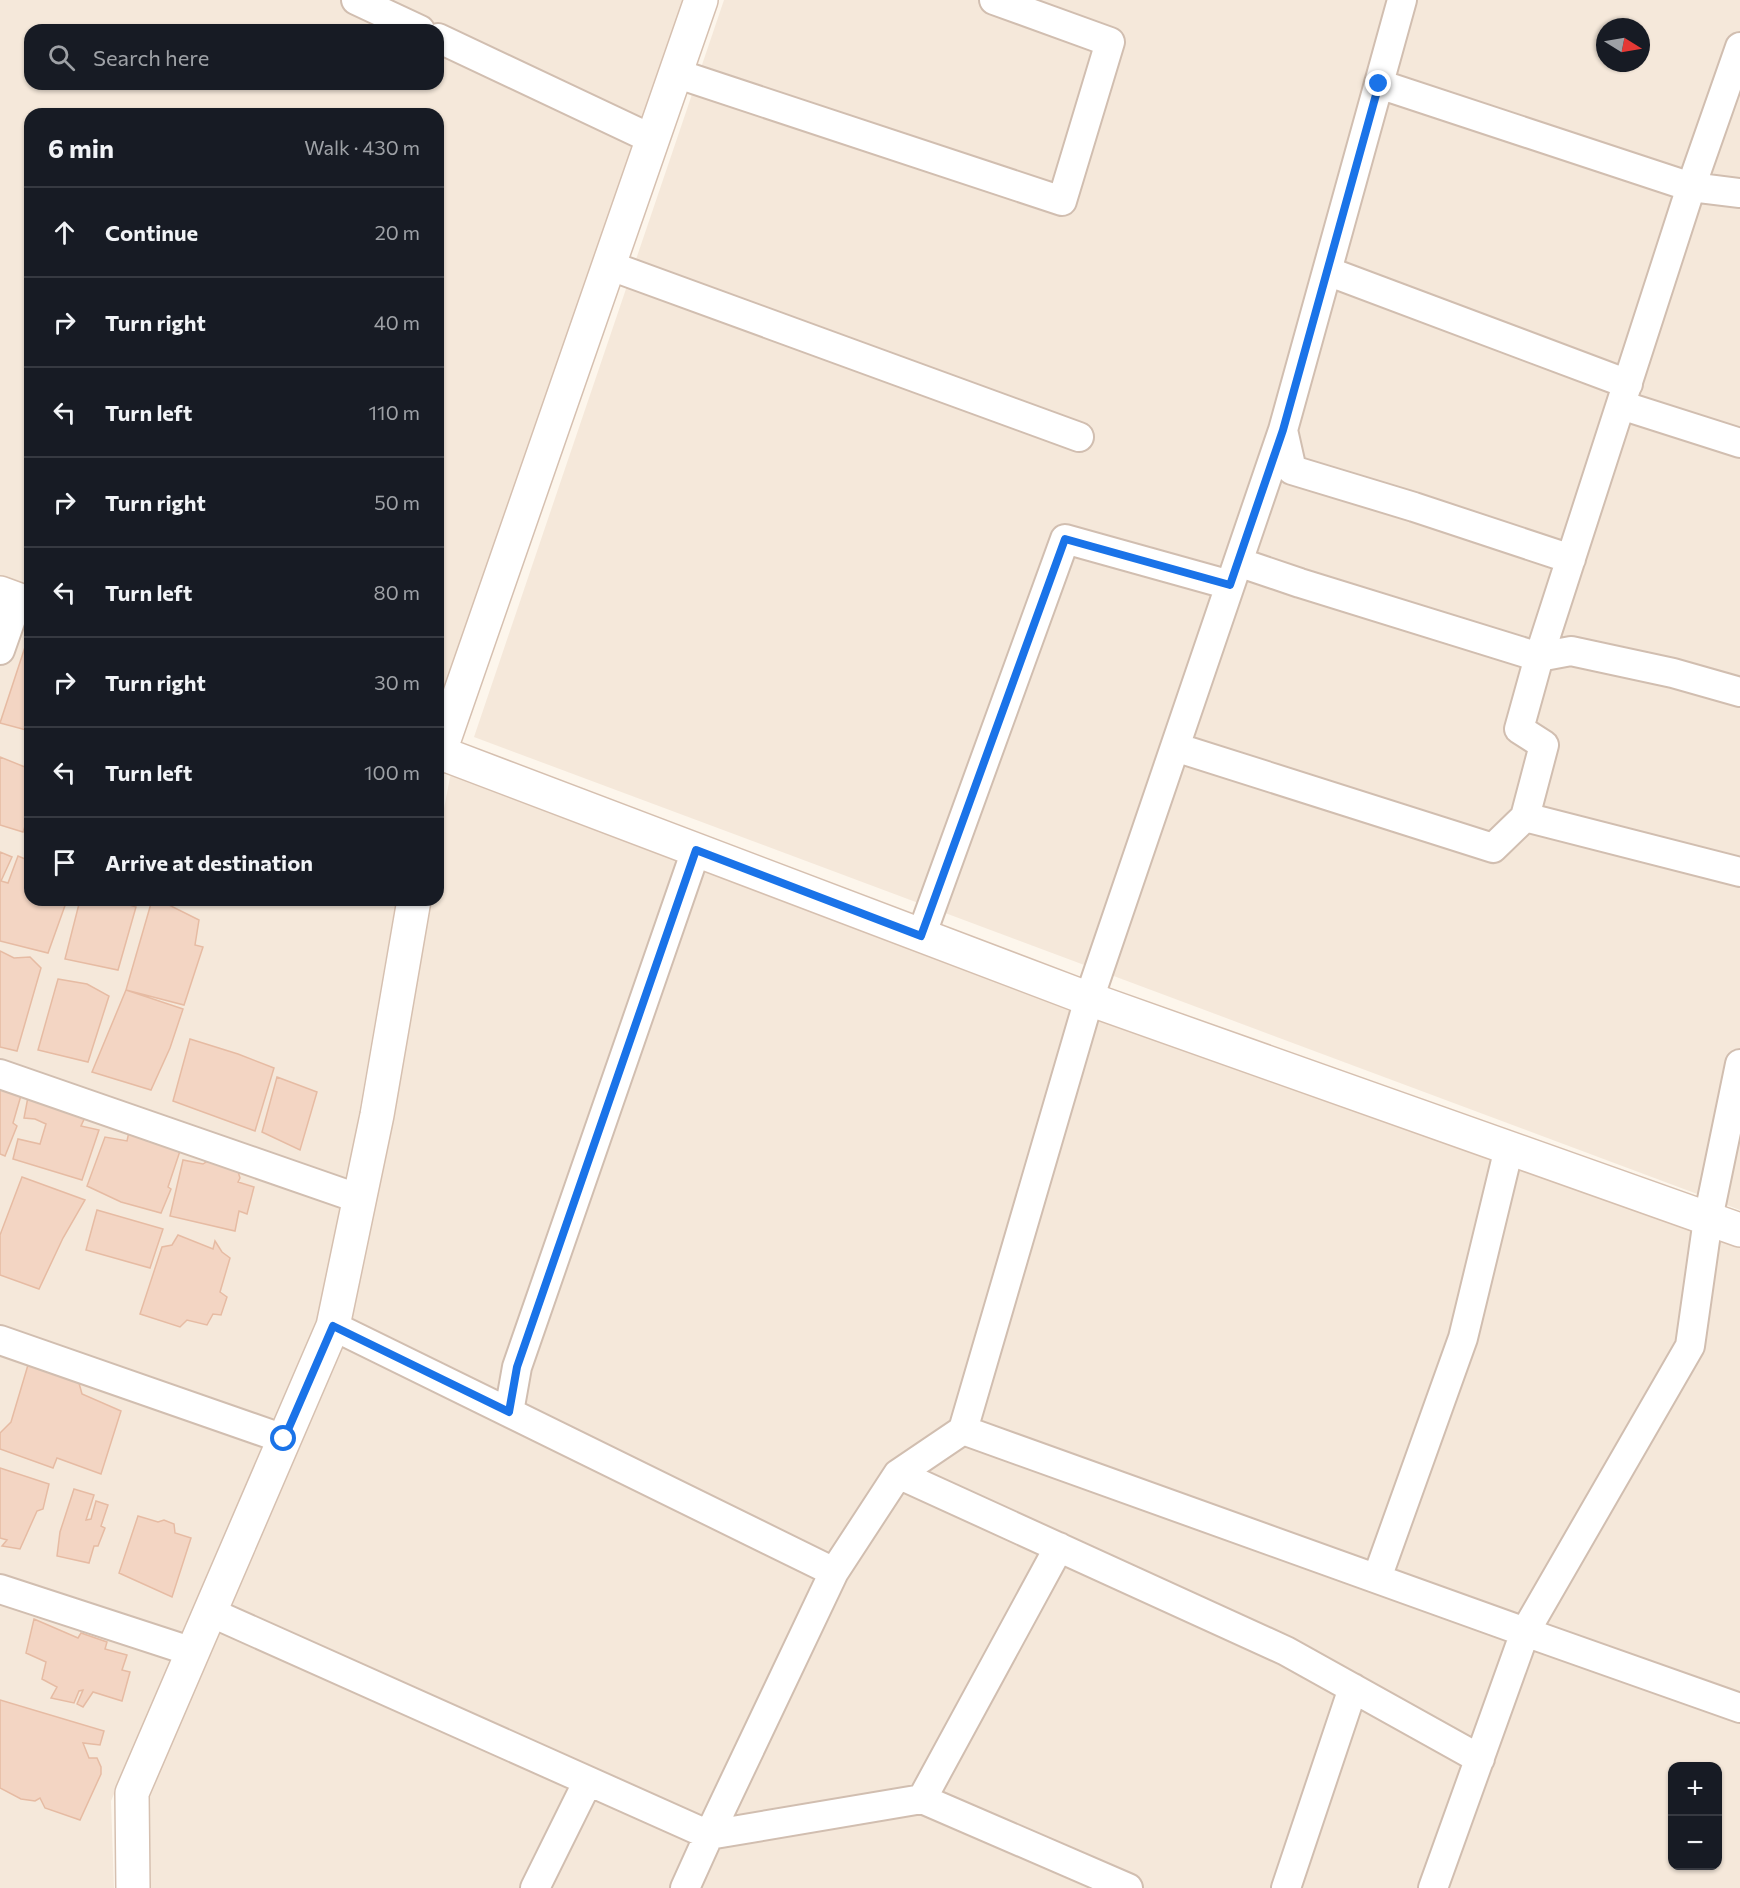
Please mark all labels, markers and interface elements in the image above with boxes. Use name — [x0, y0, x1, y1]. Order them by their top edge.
north arrow — [1596, 18, 1650, 72]
search box — [24, 24, 444, 90]
icon: search — [45, 41, 78, 74]
text: Search here — [93, 44, 209, 71]
route end — [1365, 70, 1391, 96]
text: 6 min — [48, 132, 114, 163]
text: Walk · 430 m — [304, 135, 420, 159]
icon: ahead — [48, 216, 81, 249]
text: Continue — [105, 219, 198, 246]
text: 20 m — [375, 220, 420, 244]
icon: right — [48, 306, 81, 339]
text: Turn right — [105, 309, 206, 336]
text: 40 m — [374, 310, 420, 334]
icon: left — [48, 396, 81, 429]
text: Turn left — [105, 399, 192, 426]
text: 110 m — [369, 400, 420, 424]
icon: right — [48, 486, 81, 519]
text: Turn right — [105, 489, 206, 516]
text: 50 m — [374, 490, 420, 514]
icon: left — [48, 576, 81, 609]
text: Turn left — [105, 579, 192, 606]
text: 80 m — [374, 580, 420, 604]
icon: right — [48, 666, 81, 699]
text: Turn right — [105, 669, 206, 696]
text: 30 m — [374, 670, 420, 694]
icon: left — [48, 756, 81, 789]
text: Turn left — [105, 759, 192, 786]
text: 100 m — [364, 760, 420, 784]
icon: arrive — [48, 846, 81, 879]
text: Arrive at destination — [105, 849, 313, 876]
route start — [270, 1425, 296, 1451]
map controls — [1668, 1762, 1722, 1870]
button: + — [1668, 1762, 1722, 1816]
button: − — [1668, 1816, 1722, 1870]

